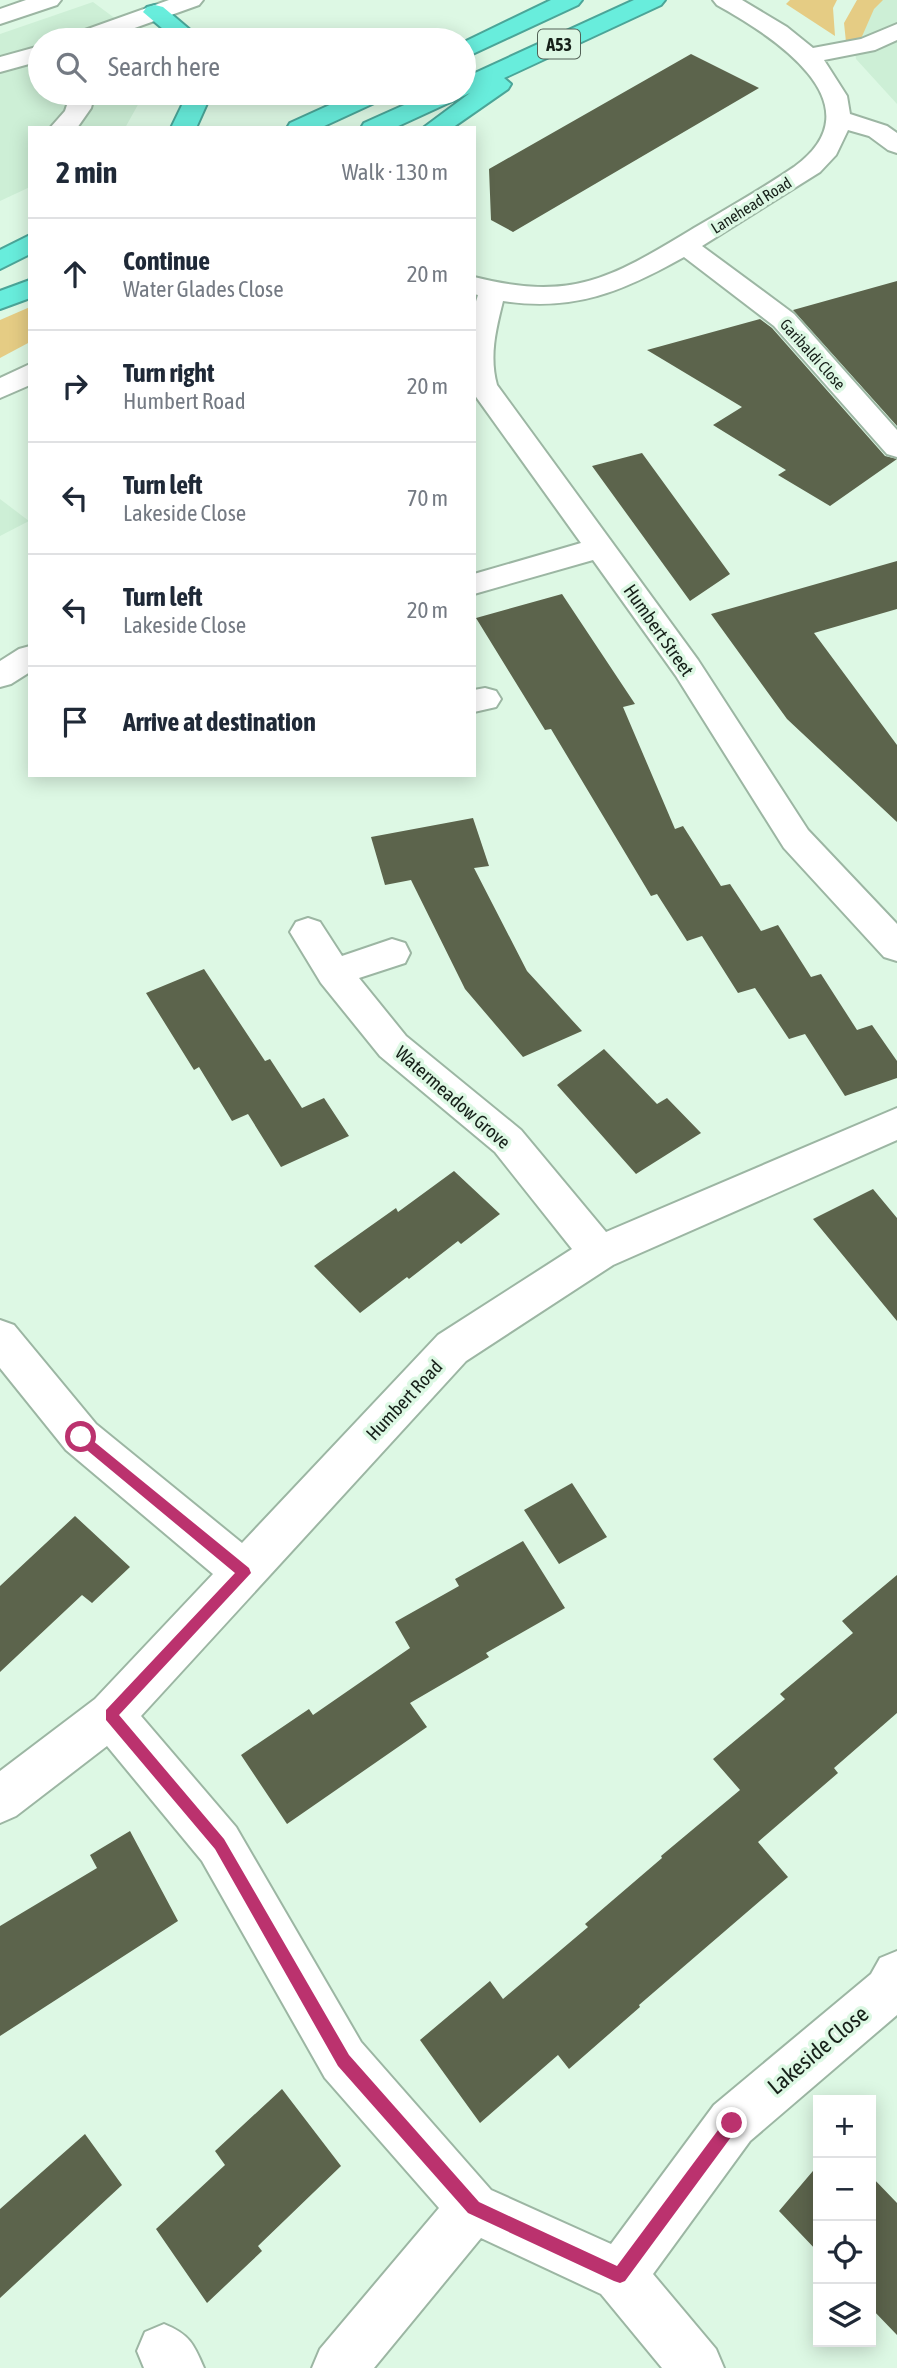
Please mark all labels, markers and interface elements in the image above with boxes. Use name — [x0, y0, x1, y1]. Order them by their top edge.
search box — [28, 28, 476, 105]
road number: A53 — [538, 29, 580, 58]
icon: search — [52, 48, 90, 86]
text: Search here — [108, 52, 220, 82]
text: 2 min — [56, 155, 117, 189]
text: Walk · 130 m — [342, 159, 448, 185]
street label: Lanehead Road — [707, 173, 795, 237]
text: Continue — [123, 246, 210, 276]
icon: ahead — [56, 255, 94, 293]
text: 20 m — [407, 261, 448, 287]
text: Water Glades Close — [123, 276, 284, 302]
street label: Garibaldi Close — [777, 315, 849, 393]
text: Turn right — [123, 358, 214, 388]
icon: right — [56, 367, 94, 405]
text: 20 m — [407, 373, 448, 399]
text: Humbert Road — [123, 388, 246, 414]
text: Turn left — [123, 470, 203, 500]
icon: left — [56, 479, 94, 517]
text: 70 m — [407, 485, 448, 511]
text: Lakeside Close — [123, 500, 246, 526]
street label: Humbert Street — [619, 580, 699, 680]
text: Turn left — [123, 582, 203, 612]
icon: left — [56, 591, 94, 629]
text: 20 m — [407, 597, 448, 623]
text: Lakeside Close — [123, 612, 246, 638]
icon: arrive — [56, 703, 94, 741]
text: Arrive at destination — [123, 707, 316, 737]
street label: Watermeadow Grove — [391, 1041, 515, 1153]
street label: Humbert Road — [361, 1355, 447, 1445]
route start — [65, 1421, 96, 1452]
street label: Lakeside Close — [762, 2000, 874, 2100]
map controls — [813, 2095, 876, 2347]
button: + — [813, 2095, 876, 2158]
route end — [716, 2107, 747, 2138]
button: − — [813, 2158, 876, 2221]
button: locate — [813, 2221, 876, 2284]
button: layers — [813, 2284, 876, 2347]

